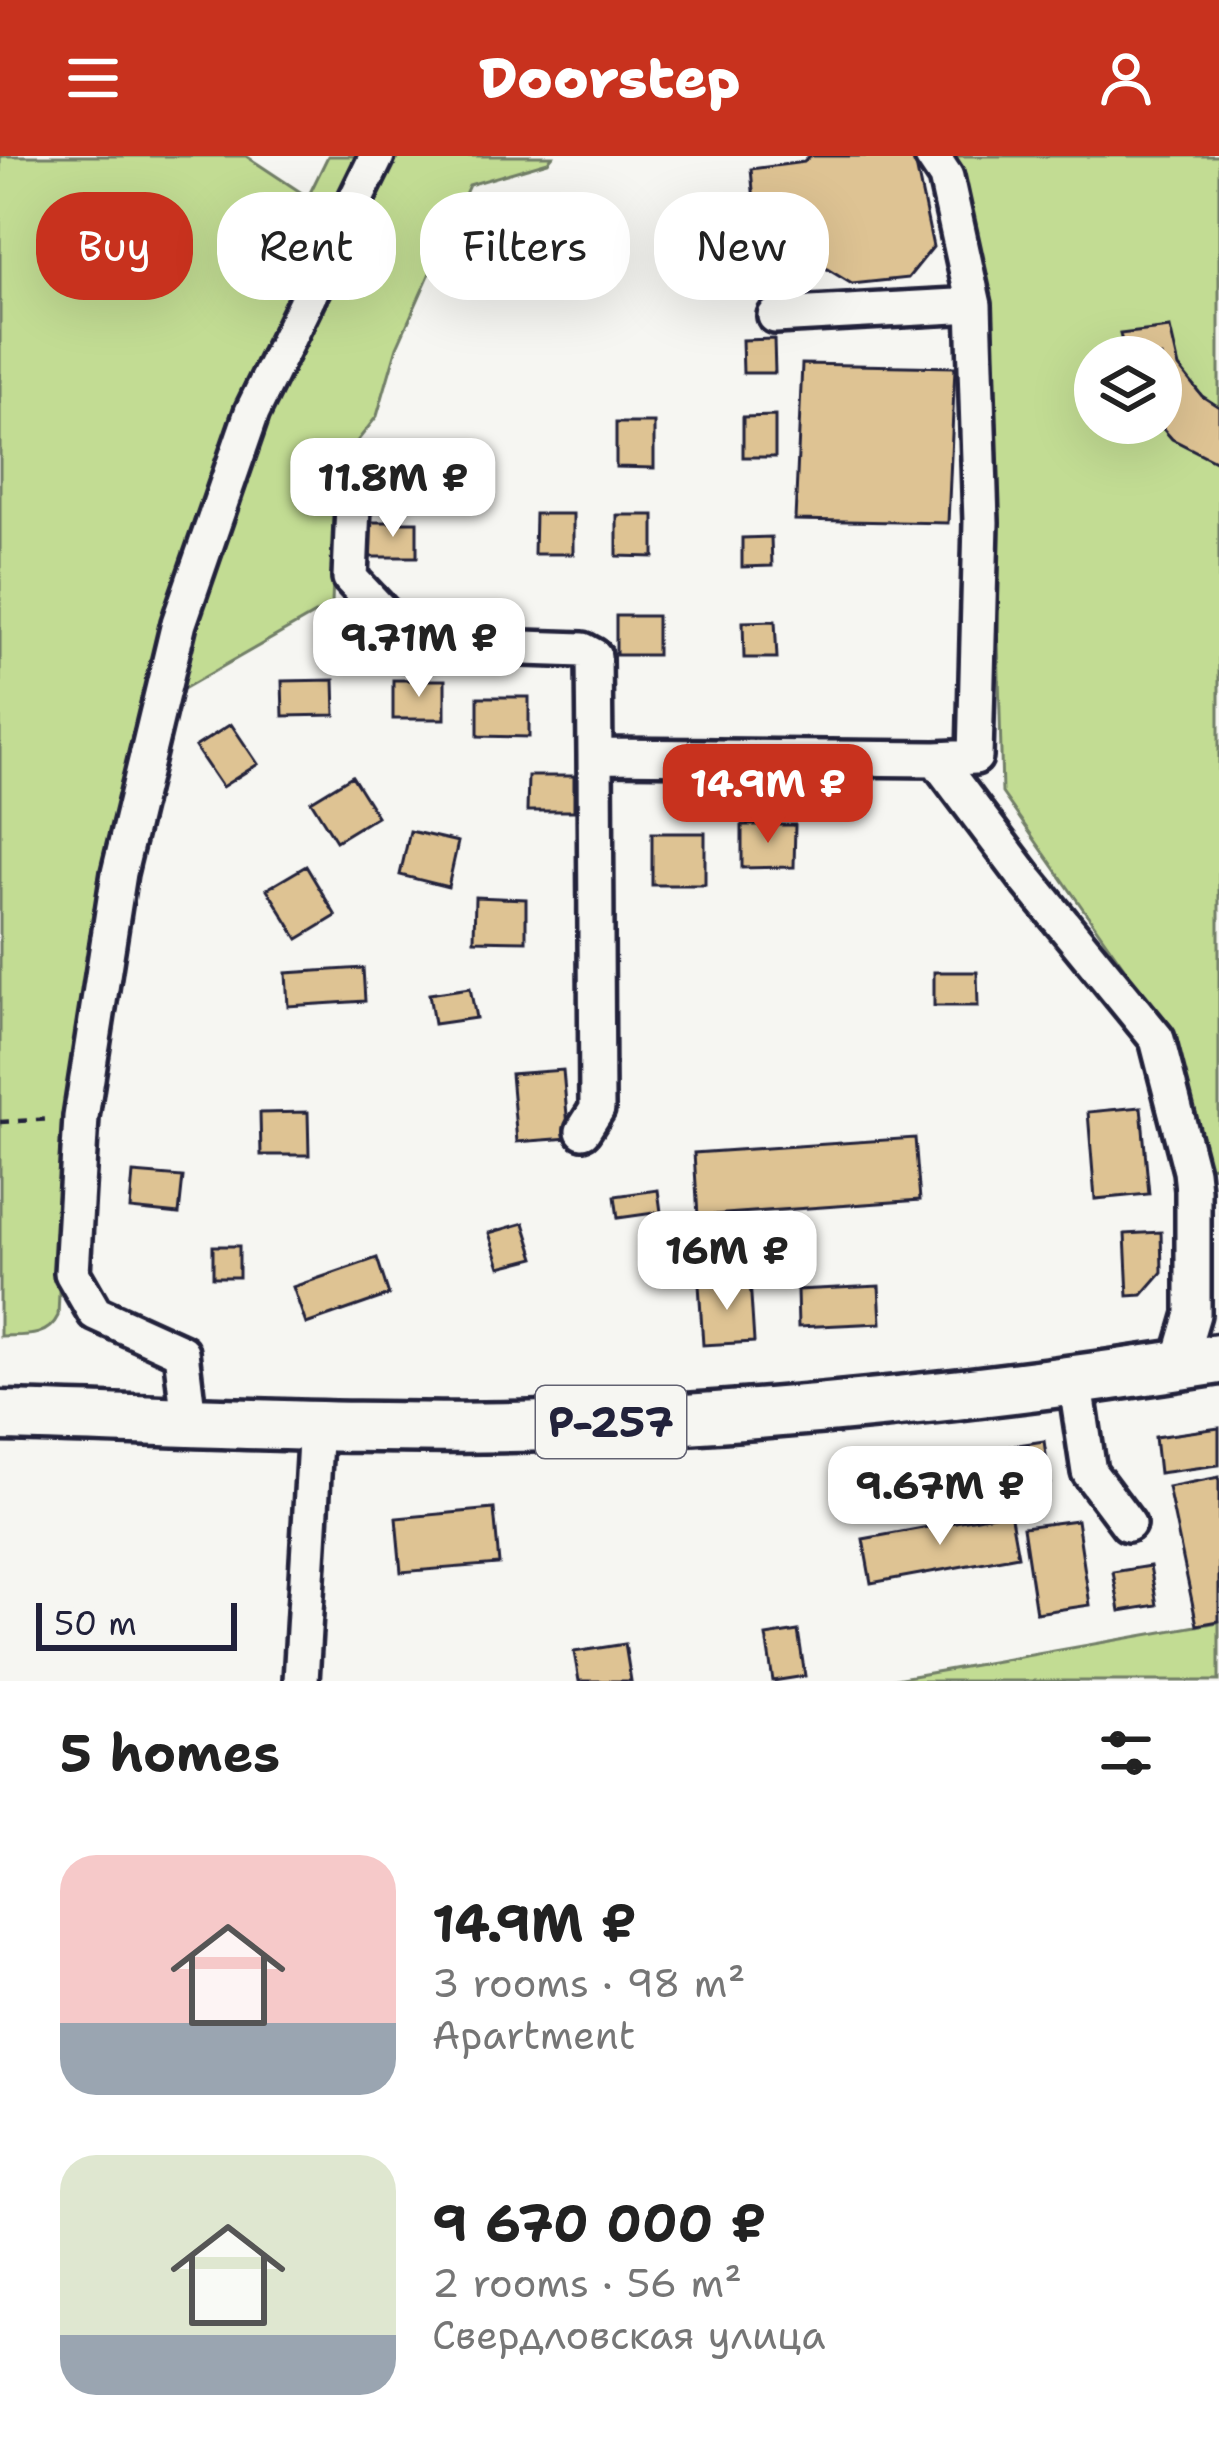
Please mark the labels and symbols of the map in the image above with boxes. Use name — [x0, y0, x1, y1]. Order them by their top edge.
pin: 11.8M ₽ — [282, 438, 504, 540]
pin: 9.71M ₽ — [308, 598, 530, 700]
pin: 14.9M ₽ — [657, 744, 879, 846]
pin: 16M ₽ — [643, 1211, 811, 1313]
road number: Р-257 — [536, 1386, 686, 1458]
pin: 9.67M ₽ — [829, 1446, 1051, 1548]
scale bar — [36, 1597, 237, 1650]

